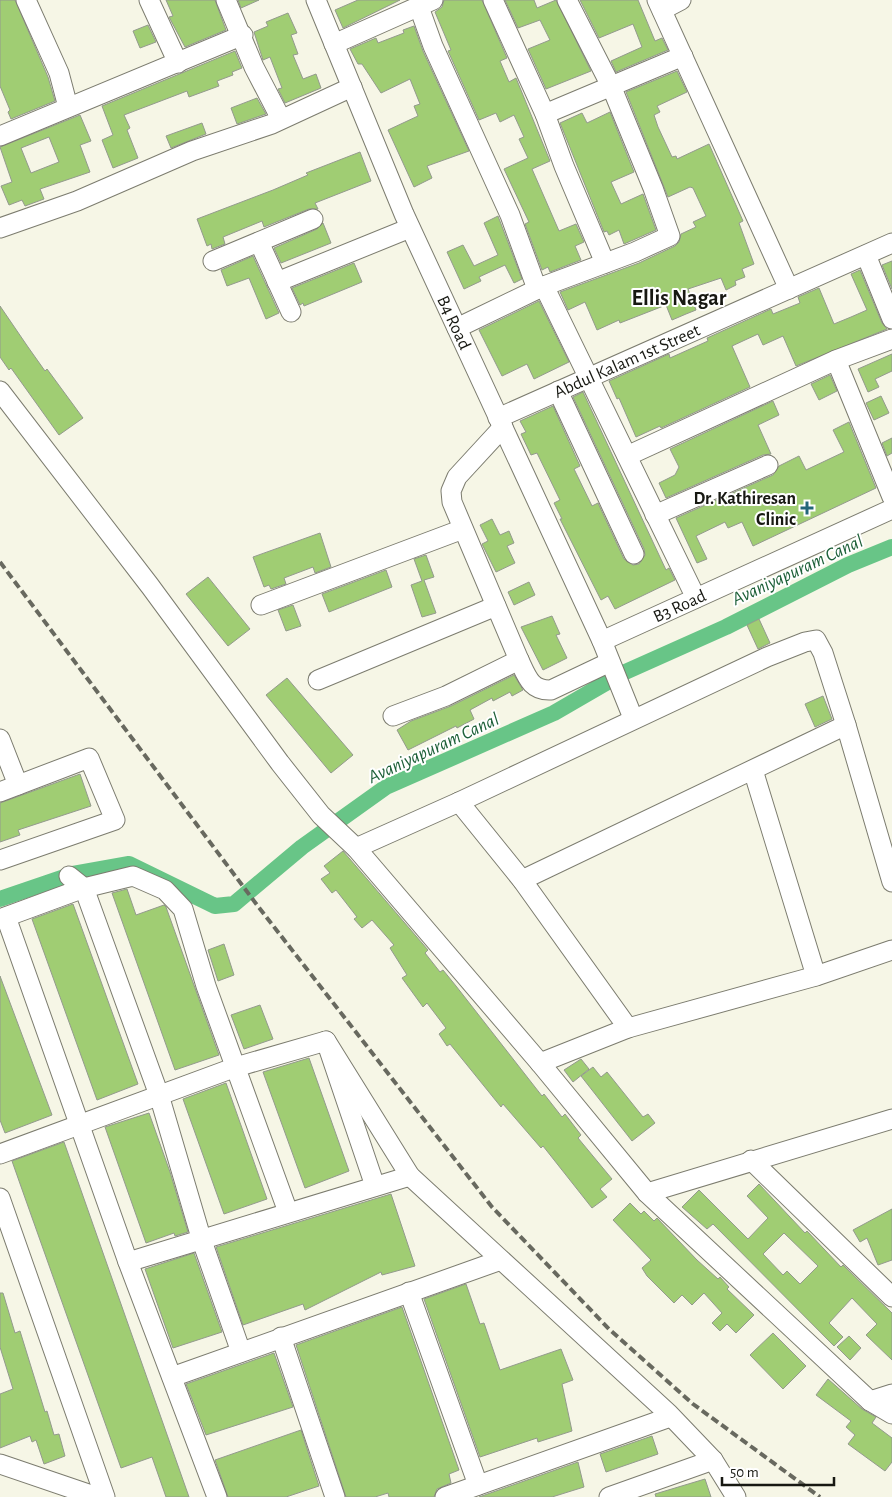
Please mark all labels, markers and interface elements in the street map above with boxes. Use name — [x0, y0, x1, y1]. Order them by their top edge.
district label: Ellis Nagar — [632, 287, 727, 309]
street label: B4 Road — [433, 293, 474, 353]
street label: Abdul Kalam 1st Street — [552, 321, 703, 402]
place label: Dr. Kathiresan Clinic — [693, 490, 796, 529]
marker: Dr. Kathiresan Clinic — [800, 501, 814, 515]
water label: Avaniyapuram Canal — [728, 532, 866, 609]
street label: B3 Road — [651, 587, 709, 626]
water label: Avaniyapuram Canal — [364, 710, 502, 787]
scale bar — [722, 1454, 834, 1486]
text: 50 m — [730, 1465, 759, 1480]

